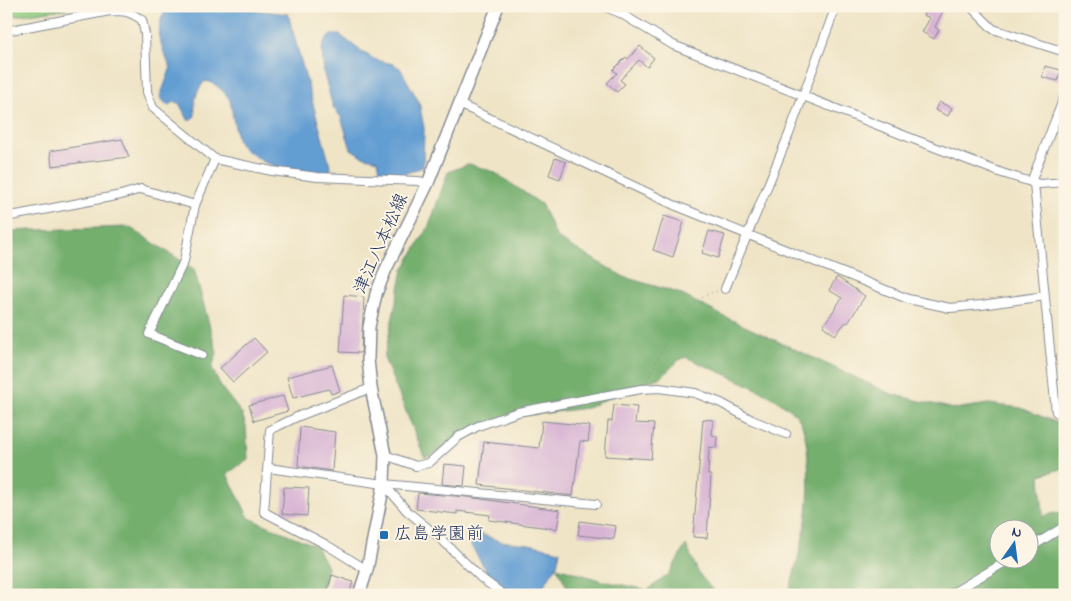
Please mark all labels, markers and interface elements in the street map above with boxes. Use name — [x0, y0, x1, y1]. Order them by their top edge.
street label: 津江八本松線 — [348, 189, 416, 299]
north arrow — [988, 518, 1038, 568]
place label: 広島学園前 — [394, 522, 484, 548]
text: N — [1010, 522, 1024, 544]
marker: 広島学園前 — [378, 529, 390, 541]

